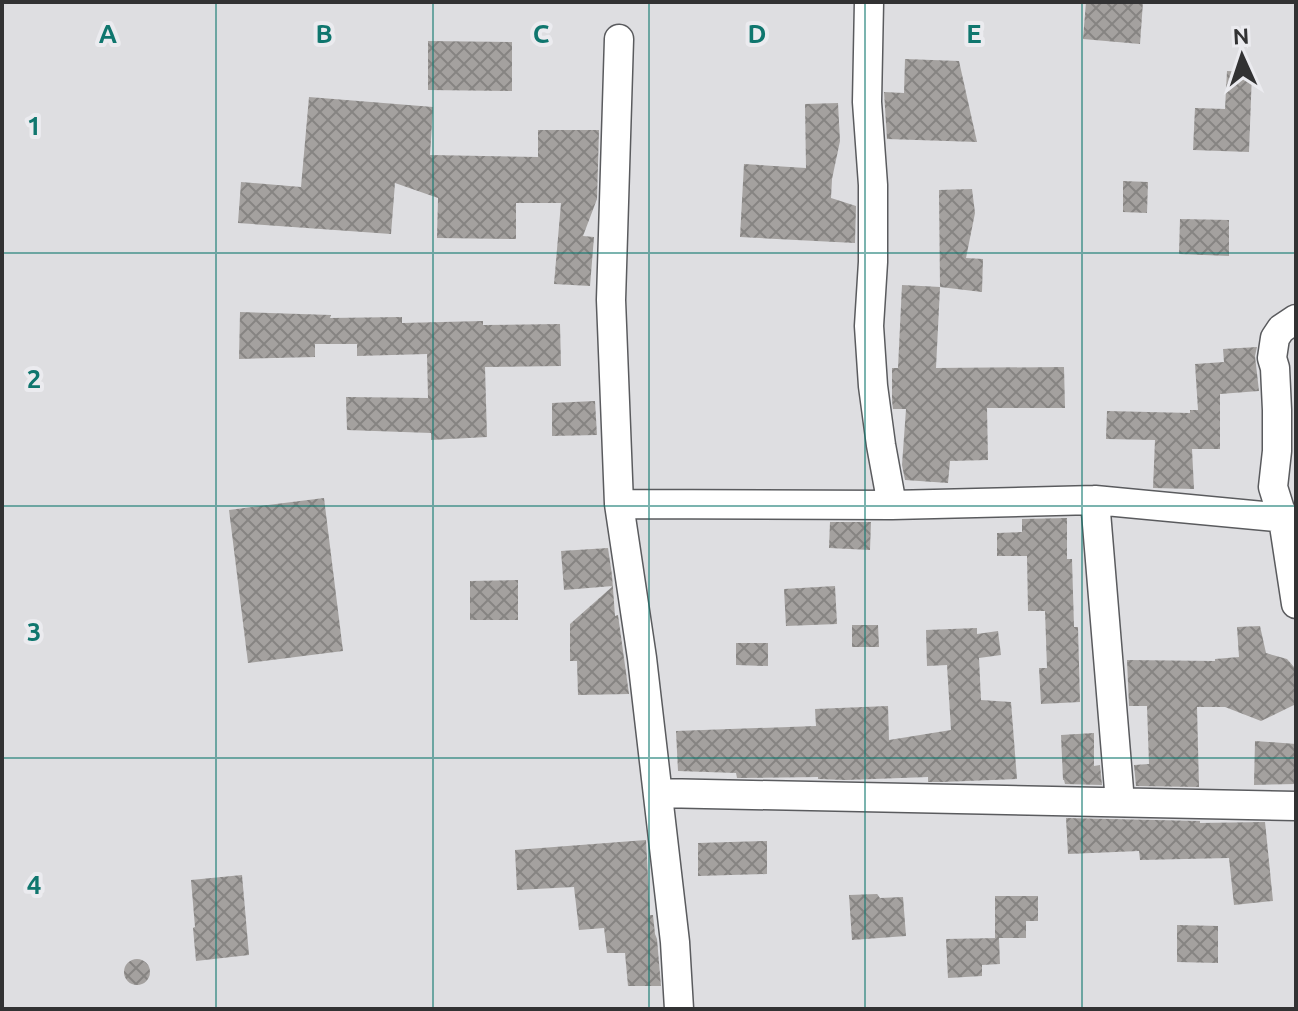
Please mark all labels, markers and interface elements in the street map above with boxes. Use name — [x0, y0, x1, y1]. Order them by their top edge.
north arrow — [1202, 16, 1282, 96]
text: A — [99, 19, 118, 48]
text: B — [315, 19, 333, 48]
text: C — [533, 19, 550, 48]
text: D — [748, 19, 766, 48]
text: E — [966, 19, 982, 48]
text: N — [1232, 23, 1250, 48]
text: 1 — [27, 111, 41, 140]
text: 2 — [27, 364, 41, 393]
text: 3 — [27, 617, 41, 646]
text: 4 — [27, 870, 41, 899]

